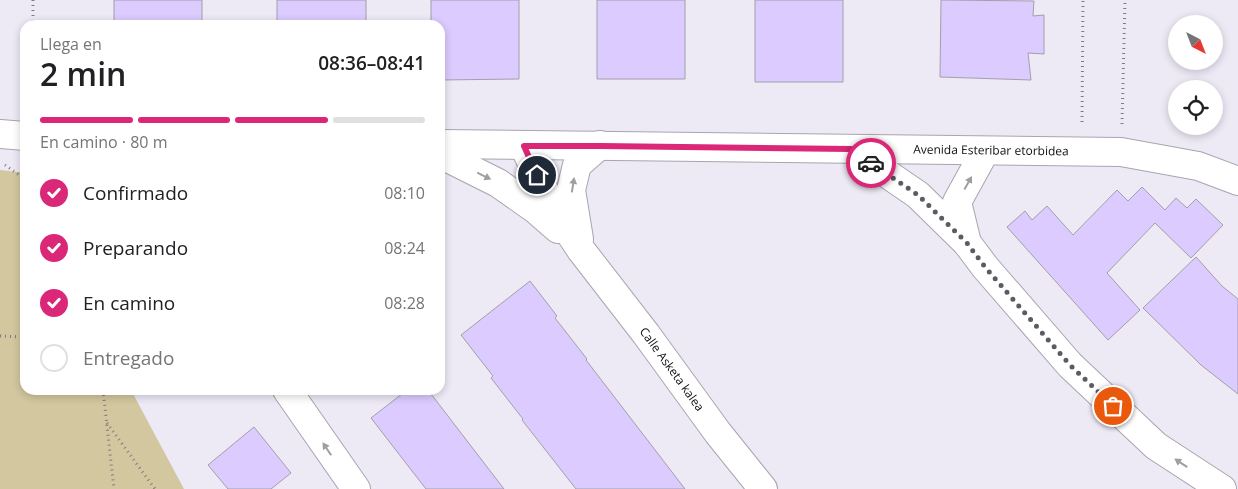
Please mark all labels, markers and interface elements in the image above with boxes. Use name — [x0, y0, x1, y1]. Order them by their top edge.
north arrow — [1168, 15, 1222, 70]
map controls — [1168, 15, 1223, 135]
text: Llega en — [40, 33, 102, 55]
text: 08:36–08:41 — [318, 50, 425, 76]
text: 2 min — [40, 52, 126, 95]
button: locate — [1168, 80, 1223, 135]
text: En camino · 80 m — [40, 131, 167, 153]
courier — [846, 138, 896, 188]
street label: Avenida Esteribar etorbidea — [913, 141, 1069, 159]
icon: car — [857, 149, 885, 177]
pin — [516, 154, 558, 196]
icon: home — [523, 161, 551, 189]
one-way arrow — [477, 172, 491, 180]
one-way arrow — [569, 176, 577, 192]
one-way arrow — [964, 176, 972, 190]
icon: check — [40, 179, 68, 207]
text: Confirmado — [83, 180, 188, 206]
text: 08:10 — [384, 182, 425, 204]
icon: check — [40, 234, 68, 262]
text: Preparando — [83, 235, 188, 261]
text: 08:24 — [384, 237, 425, 259]
icon: check — [40, 289, 68, 317]
text: En camino — [83, 290, 175, 316]
text: 08:28 — [384, 292, 425, 314]
street label: Calle Asketa kalea — [636, 324, 708, 415]
text: Entregado — [83, 345, 174, 371]
pin — [1092, 385, 1134, 427]
icon: bag — [1099, 392, 1127, 420]
one-way arrow — [322, 443, 332, 456]
one-way arrow — [1175, 458, 1188, 467]

